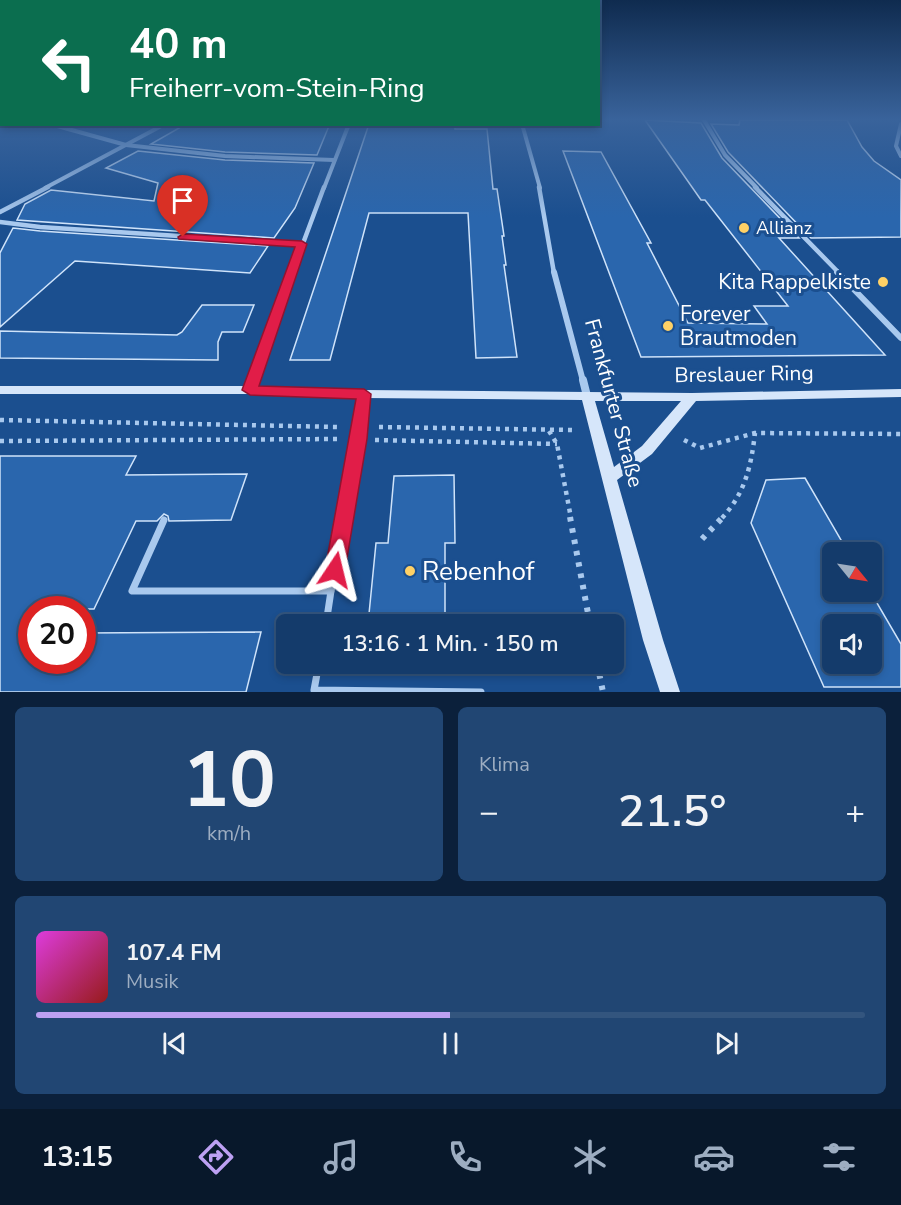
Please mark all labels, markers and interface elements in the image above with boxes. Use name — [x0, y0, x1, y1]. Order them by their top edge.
text: 40 m — [129, 16, 228, 73]
icon: left — [30, 24, 108, 102]
text: Freiherr-vom-Stein-Ring — [129, 70, 425, 107]
pin — [157, 175, 208, 237]
icon: arrive — [166, 184, 199, 217]
place label: Allianz — [756, 216, 812, 240]
marker: Allianz — [737, 221, 751, 235]
place label: Kita Rappelkiste — [718, 268, 871, 296]
marker: Kita Rappelkiste — [876, 275, 890, 289]
place label: Forever Brautmoden — [680, 300, 797, 352]
street label: Frankfurter Straße — [578, 316, 650, 490]
marker: Forever Brautmoden — [661, 319, 675, 333]
street label: Breslauer Ring — [674, 359, 814, 389]
position arrow — [303, 538, 367, 602]
north arrow — [822, 542, 882, 602]
map controls — [822, 542, 882, 674]
place label: Rebenhof — [422, 554, 535, 589]
marker: Rebenhof — [403, 564, 417, 578]
speed limit sign: 20 — [18, 596, 96, 674]
button: sound — [822, 614, 882, 674]
text: 13:16 · 1 Min. · 150 m — [341, 629, 559, 659]
text: 10 — [182, 727, 276, 834]
text: Klima — [479, 751, 530, 778]
text: 21.5° — [618, 781, 726, 842]
text: − — [479, 790, 499, 835]
text: + — [845, 790, 865, 835]
text: km/h — [207, 820, 251, 847]
text: 107.4 FM — [126, 938, 222, 968]
text: Musik — [126, 968, 179, 995]
icon: previous — [158, 1027, 191, 1060]
icon: pause — [434, 1027, 467, 1060]
icon: next — [710, 1027, 743, 1060]
icon: directions — [195, 1136, 237, 1178]
icon: music — [320, 1136, 362, 1178]
icon: phone — [444, 1136, 486, 1178]
icon: climate — [569, 1136, 611, 1178]
icon: car — [693, 1136, 735, 1178]
icon: filters — [818, 1136, 860, 1178]
text: 13:15 — [41, 1139, 113, 1176]

